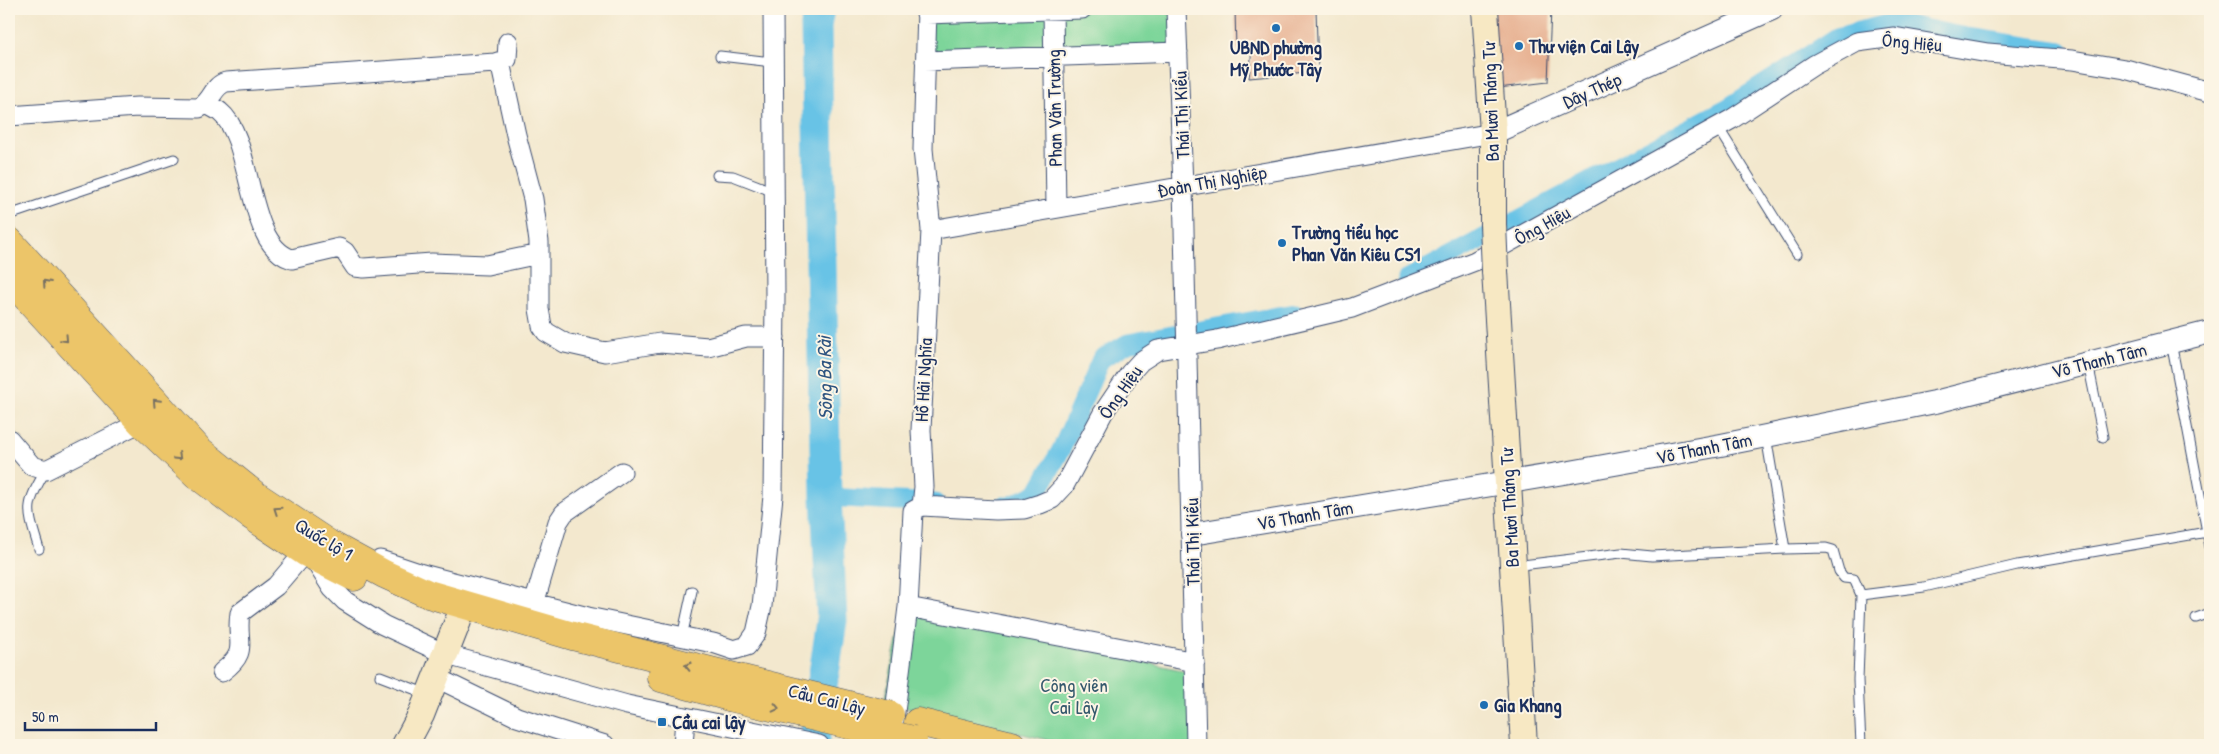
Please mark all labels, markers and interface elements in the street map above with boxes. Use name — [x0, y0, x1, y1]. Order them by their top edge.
marker: UBND phường Mỹ Phước Tây — [1270, 22, 1282, 34]
street label: Ông Hiệu — [1881, 26, 1944, 58]
place label: Thư viện Cai Lậy — [1528, 33, 1639, 60]
place label: UBND phường Mỹ Phước Tây — [1230, 34, 1323, 83]
marker: Thư viện Cai Lậy — [1513, 40, 1525, 52]
street label: Ba Mươi Tháng Tư — [1475, 41, 1505, 162]
street label: Phan Văn Trường — [1040, 49, 1068, 167]
street label: Dây Thép — [1559, 66, 1625, 114]
street label: Thái Thị Kiểu — [1166, 70, 1196, 159]
street label: Đoàn Thị Nghiệp — [1155, 159, 1269, 203]
street label: Ông Hiệu — [1509, 199, 1575, 251]
place label: Trường tiểu học Phan Văn Kiêu CS1 — [1291, 219, 1420, 267]
marker: Trường tiểu học Phan Văn Kiêu CS1 — [1276, 237, 1288, 249]
one-way arrow — [43, 279, 52, 288]
water label: Sông Ba Rài — [810, 333, 839, 420]
one-way arrow — [59, 334, 68, 343]
street label: Võ Thanh Tâm — [2049, 336, 2149, 384]
street label: Hồ Hải Nghĩa — [908, 337, 938, 423]
street label: Ông Hiệu — [1092, 360, 1148, 424]
one-way arrow — [153, 399, 162, 408]
street label: Võ Thanh Tâm — [1654, 426, 1754, 470]
street label: Ba Mươi Tháng Tư — [1493, 447, 1525, 568]
one-way arrow — [172, 451, 181, 460]
street label: Võ Thanh Tâm — [1255, 494, 1355, 536]
street label: Thái Thị Kiểu — [1178, 497, 1206, 586]
one-way arrow — [273, 507, 283, 516]
street label: Quốc lộ 1 — [290, 512, 358, 567]
one-way arrow — [683, 661, 692, 672]
park label: Công viên Cai Lậy — [1040, 672, 1108, 720]
street label: Cầu Cai Lậy — [786, 677, 868, 721]
place label: Gia Khang — [1494, 692, 1562, 719]
scale bar — [25, 699, 156, 731]
marker: Gia Khang — [1478, 699, 1490, 711]
one-way arrow — [772, 702, 781, 713]
text: 50 m — [32, 706, 59, 727]
place label: Cầu cai lậy — [672, 709, 746, 736]
marker: Cầu cai lậy — [656, 716, 668, 728]

